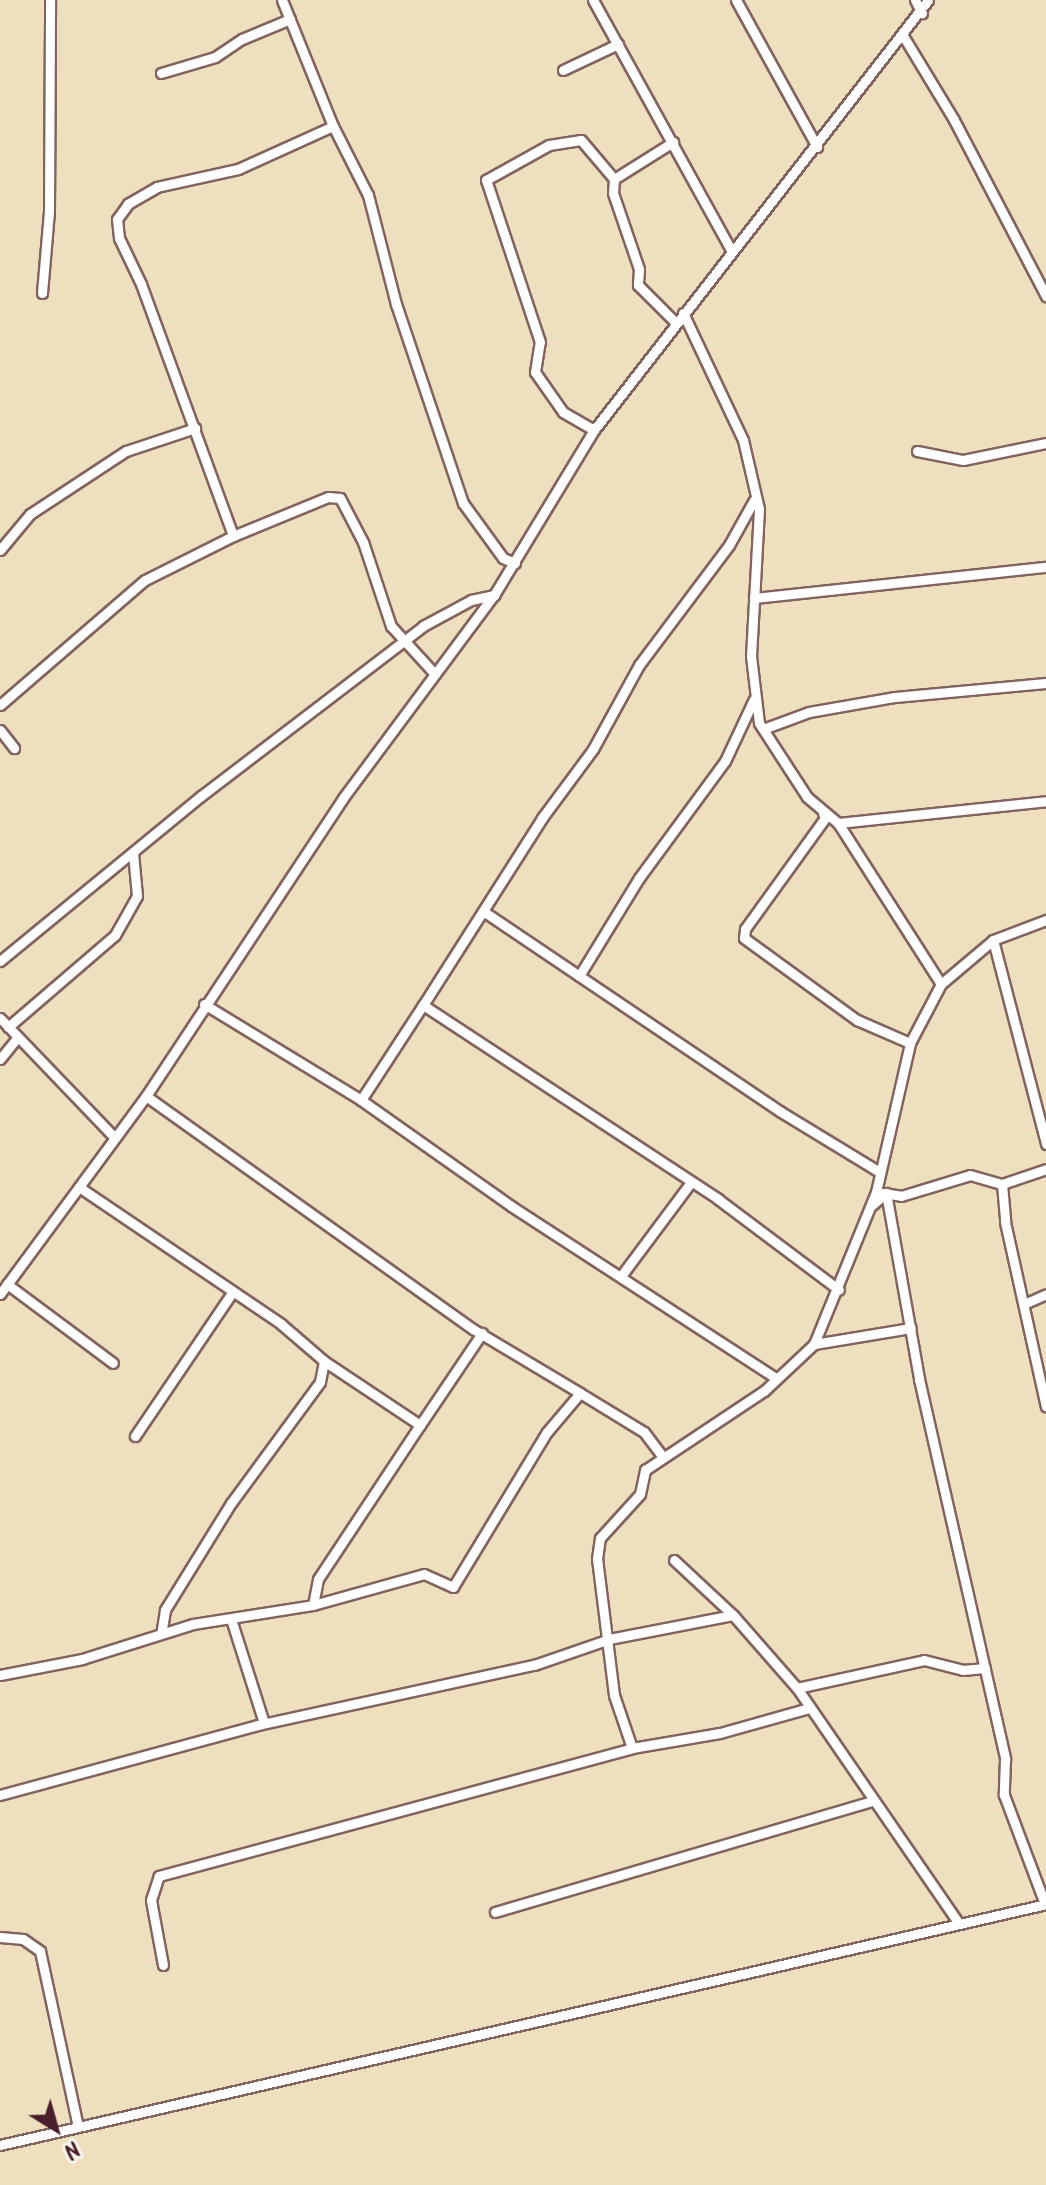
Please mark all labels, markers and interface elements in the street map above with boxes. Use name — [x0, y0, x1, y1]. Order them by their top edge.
north arrow — [16, 2089, 96, 2169]
text: N — [55, 2130, 87, 2167]

